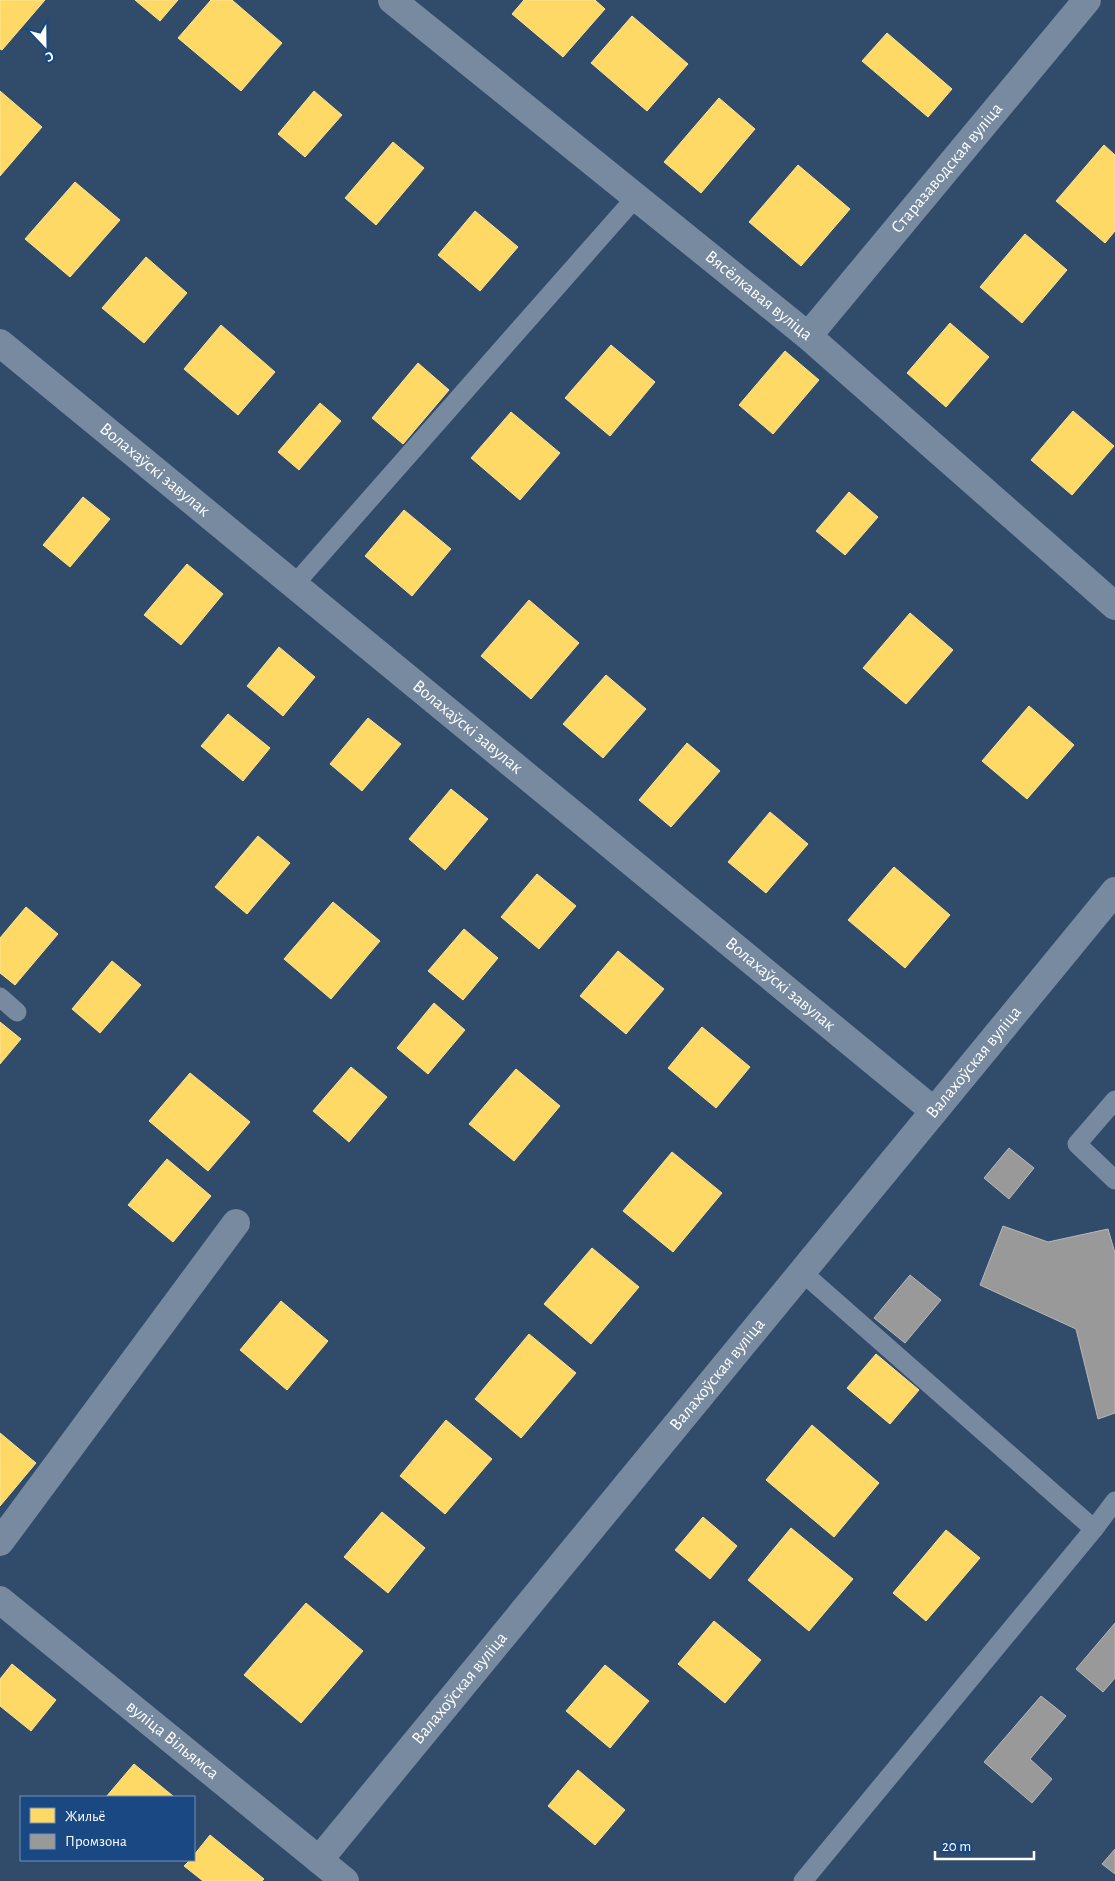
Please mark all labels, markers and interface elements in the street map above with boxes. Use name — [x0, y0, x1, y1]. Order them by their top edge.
north arrow — [20, 20, 70, 70]
text: С — [43, 48, 56, 64]
street label: Старазаводская вуліца — [888, 100, 1006, 237]
street label: Вясёлкавая вуліца — [701, 247, 815, 344]
street label: Волахаўскі завулак — [96, 420, 214, 521]
street label: Волахаўскі завулак — [409, 677, 526, 778]
street label: Волахаўскі завулак — [722, 934, 839, 1035]
street label: Валахоўская вуліца — [923, 1003, 1025, 1122]
street label: Валахоўская вуліца — [667, 1315, 769, 1434]
street label: Валахоўская вуліца — [409, 1629, 511, 1748]
street label: вуліца Вільямса — [122, 1697, 222, 1783]
legend — [20, 1796, 195, 1861]
text: Жильё — [65, 1809, 105, 1824]
scale bar — [935, 1828, 1034, 1860]
text: Промзона — [65, 1834, 127, 1849]
text: 20 m — [942, 1839, 971, 1854]

